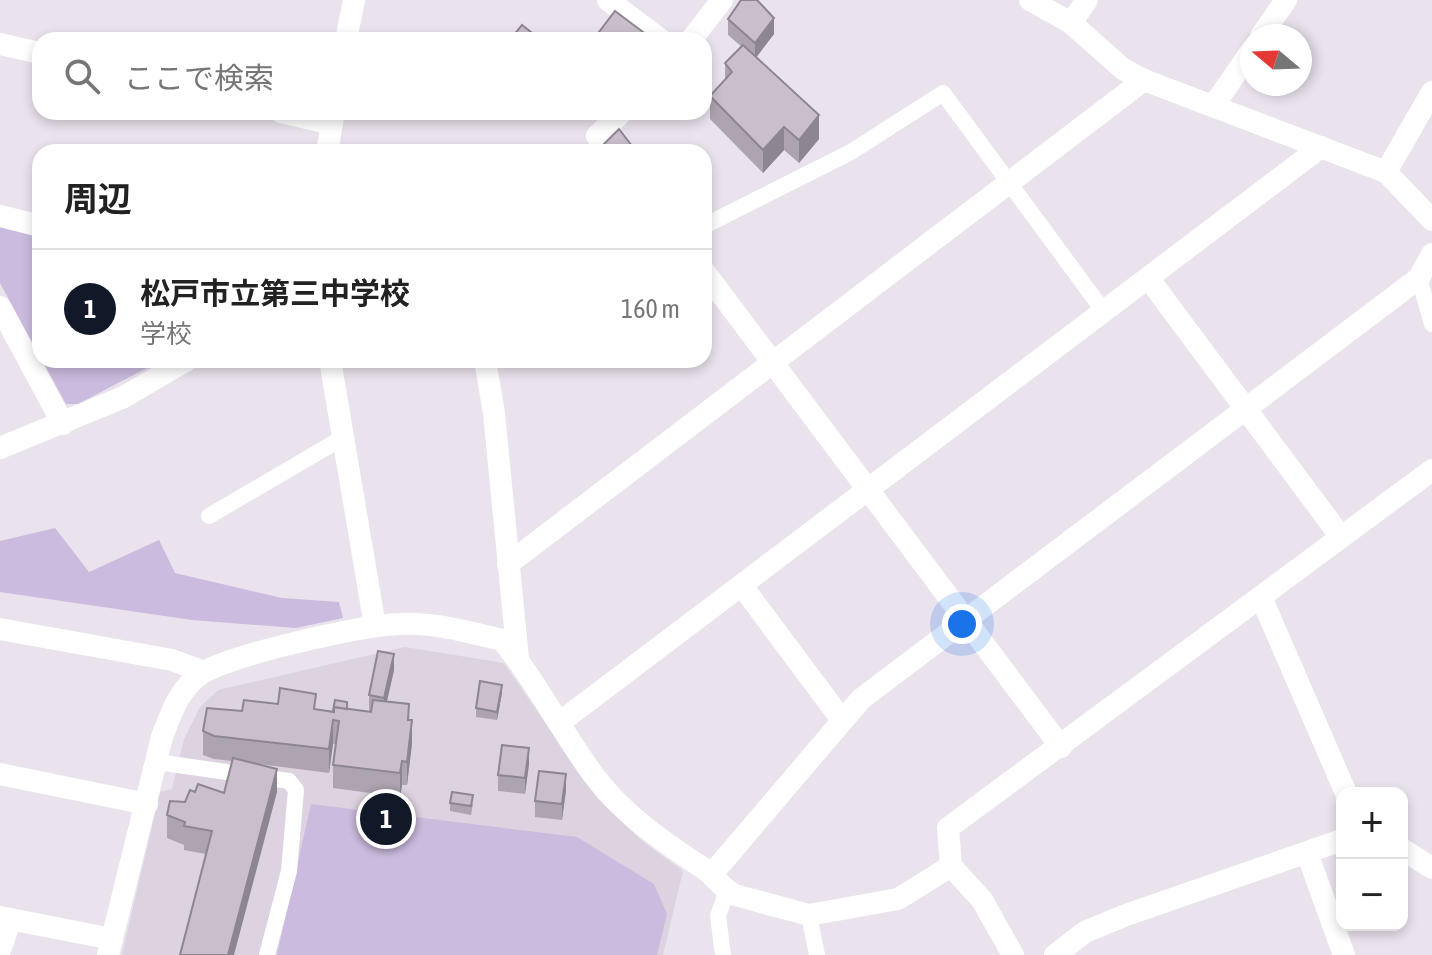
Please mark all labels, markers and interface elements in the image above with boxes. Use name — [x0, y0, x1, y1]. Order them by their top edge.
north arrow — [1240, 24, 1312, 96]
search box — [32, 32, 712, 120]
icon: search — [60, 54, 104, 98]
text: ここで検索 — [124, 61, 274, 95]
text: 周辺 — [64, 179, 132, 218]
text: 松戸市立第三中学校 — [140, 276, 410, 310]
text: 1 — [84, 294, 96, 324]
text: 160 m — [621, 294, 680, 324]
text: 学校 — [140, 319, 192, 349]
your location — [942, 604, 982, 644]
map controls — [1336, 787, 1408, 931]
button: + — [1336, 787, 1408, 859]
pin: 1 — [360, 789, 412, 849]
button: − — [1336, 859, 1408, 931]

